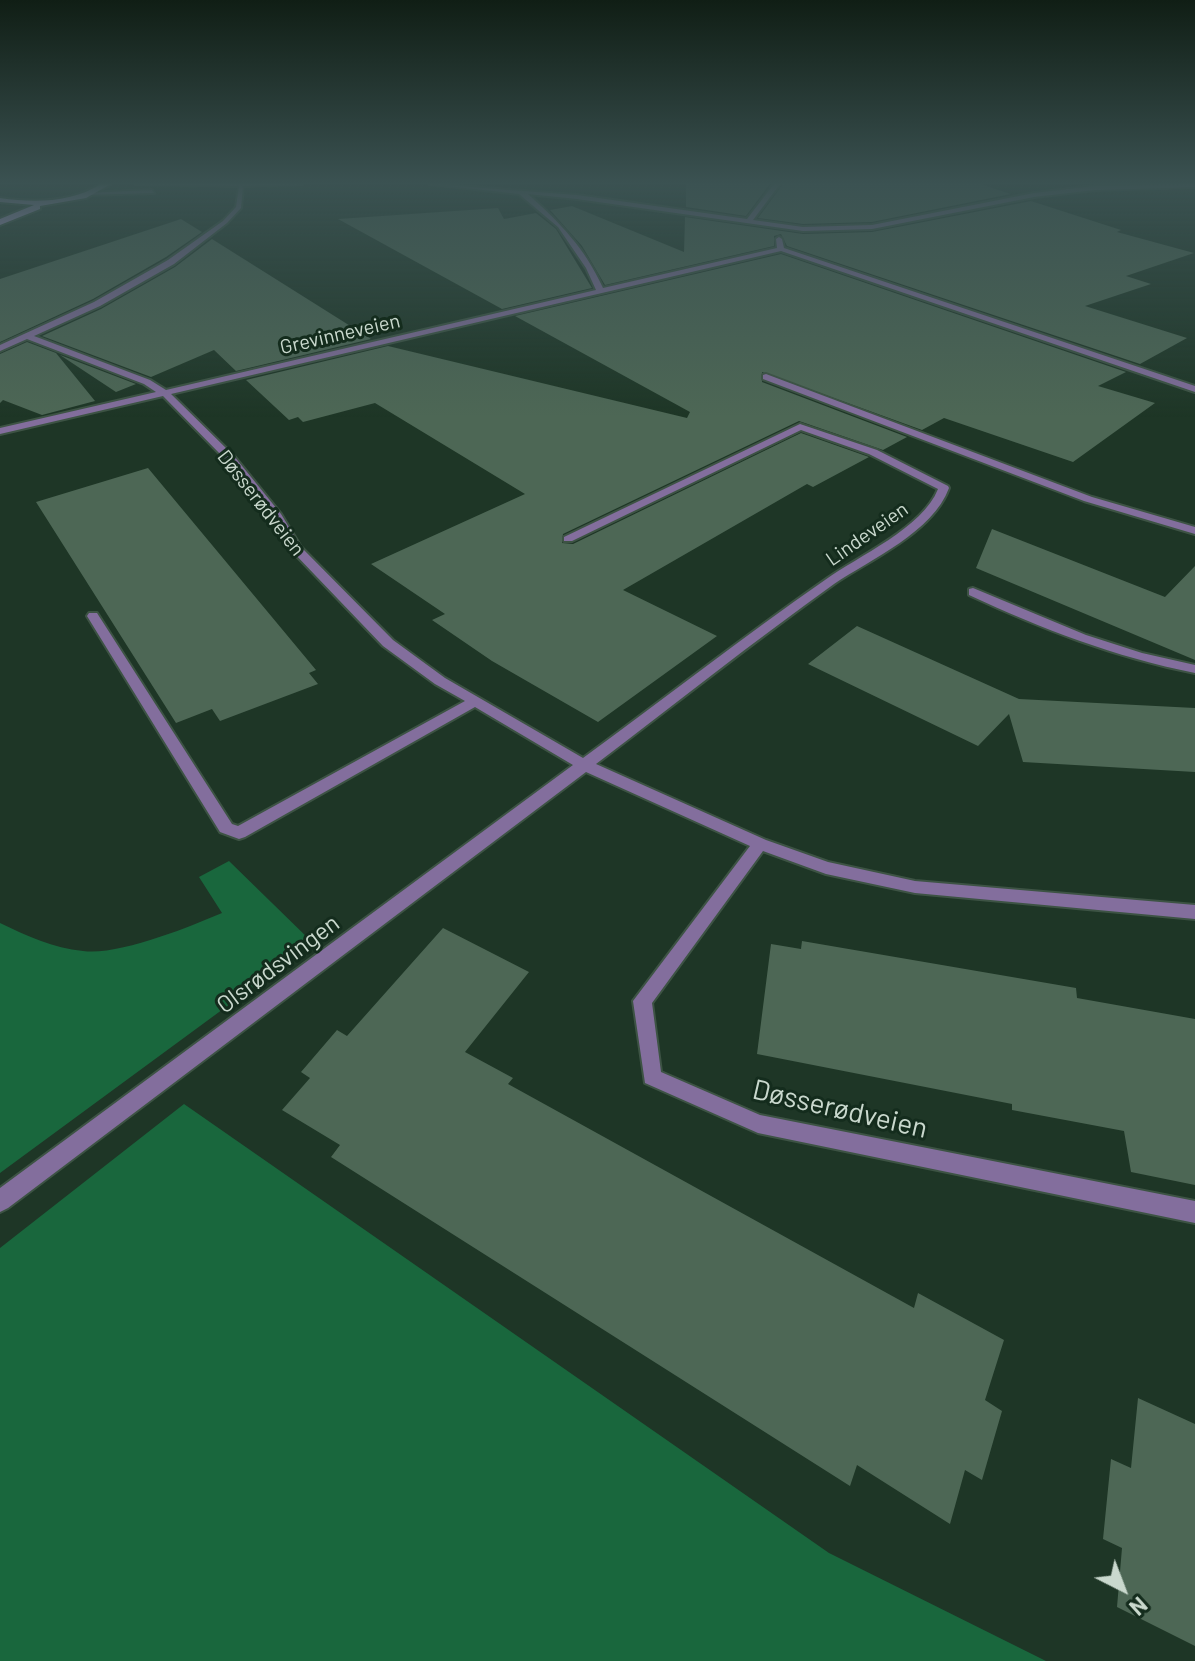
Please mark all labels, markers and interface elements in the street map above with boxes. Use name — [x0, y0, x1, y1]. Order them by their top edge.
street label: Grevinneveien — [278, 309, 402, 359]
street label: Døsserødveien — [212, 445, 310, 561]
street label: Lindeveien — [821, 497, 913, 571]
street label: Olsrødsvingen — [211, 909, 345, 1019]
street label: Døsserødveien — [749, 1073, 931, 1145]
north arrow — [1083, 1549, 1163, 1629]
text: N — [1125, 1592, 1153, 1621]

